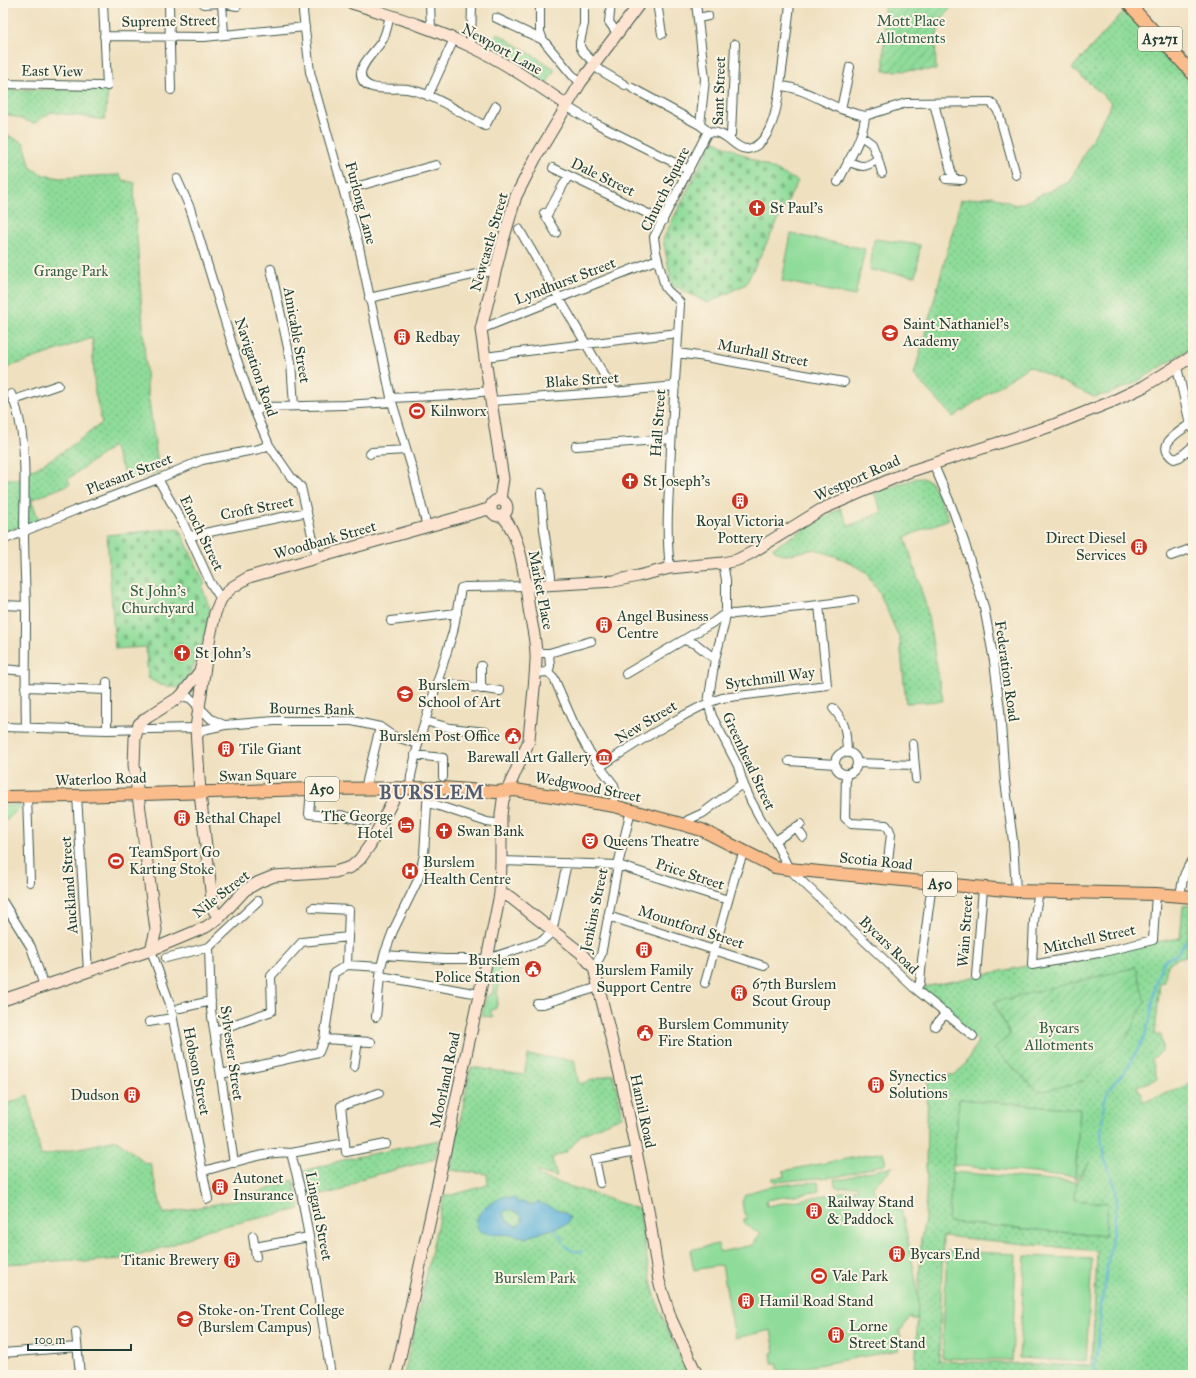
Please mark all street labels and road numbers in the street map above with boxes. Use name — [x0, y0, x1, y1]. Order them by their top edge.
street label: Supreme Street — [121, 11, 217, 31]
street label: Newport Lane — [458, 19, 546, 79]
road number: A5271 — [1138, 27, 1182, 51]
street label: Sant Street — [709, 56, 729, 126]
street label: East View — [21, 61, 83, 81]
street label: Church Square — [637, 144, 694, 235]
street label: Dale Street — [568, 154, 639, 200]
street label: Furlong Lane — [341, 160, 381, 246]
street label: Newcastle Street — [466, 190, 512, 294]
street label: Lyndhurst Street — [512, 253, 619, 309]
street label: Amicable Street — [280, 284, 314, 385]
street label: Navigation Road — [231, 315, 282, 419]
street label: Murhall Street — [716, 335, 811, 371]
street label: Blake Street — [545, 368, 620, 392]
street label: Hall Street — [647, 388, 669, 458]
street label: Pleasant Street — [83, 449, 175, 499]
street label: Westport Road — [811, 451, 903, 505]
street label: Enoch Street — [176, 492, 228, 574]
street label: Croft Street — [219, 492, 296, 524]
street label: Woodbank Street — [272, 517, 379, 563]
street label: Market Place — [524, 549, 558, 631]
street label: Federation Road — [991, 619, 1023, 723]
street label: Sytchmill Way — [724, 663, 817, 693]
street label: New Street — [612, 696, 681, 747]
street label: Bournes Bank — [269, 699, 355, 719]
street label: Greenhead Street — [718, 709, 780, 813]
street label: Swan Square — [219, 765, 297, 786]
street label: Waterloo Road — [55, 768, 148, 790]
street label: Wedgwood Street — [533, 768, 643, 806]
road number: A50 — [305, 777, 339, 801]
street label: Auckland Street — [57, 835, 81, 935]
street label: Scotia Road — [838, 848, 914, 874]
street label: Price Street — [653, 854, 727, 894]
street label: Nile Street — [189, 866, 254, 922]
street label: Jenkins Street — [576, 866, 613, 956]
road number: A50 — [923, 872, 957, 896]
street label: Wain Street — [953, 893, 977, 968]
street label: Mountford Street — [636, 901, 747, 953]
street label: Bycars Road — [856, 912, 923, 978]
street label: Mitchell Street — [1041, 920, 1138, 958]
street label: Sylvester Street — [216, 1004, 248, 1102]
street label: Hobson Street — [180, 1025, 215, 1117]
street label: Moorland Road — [426, 1030, 464, 1129]
street label: Hamil Road — [626, 1072, 660, 1150]
street label: Lingard Street — [302, 1170, 337, 1263]

